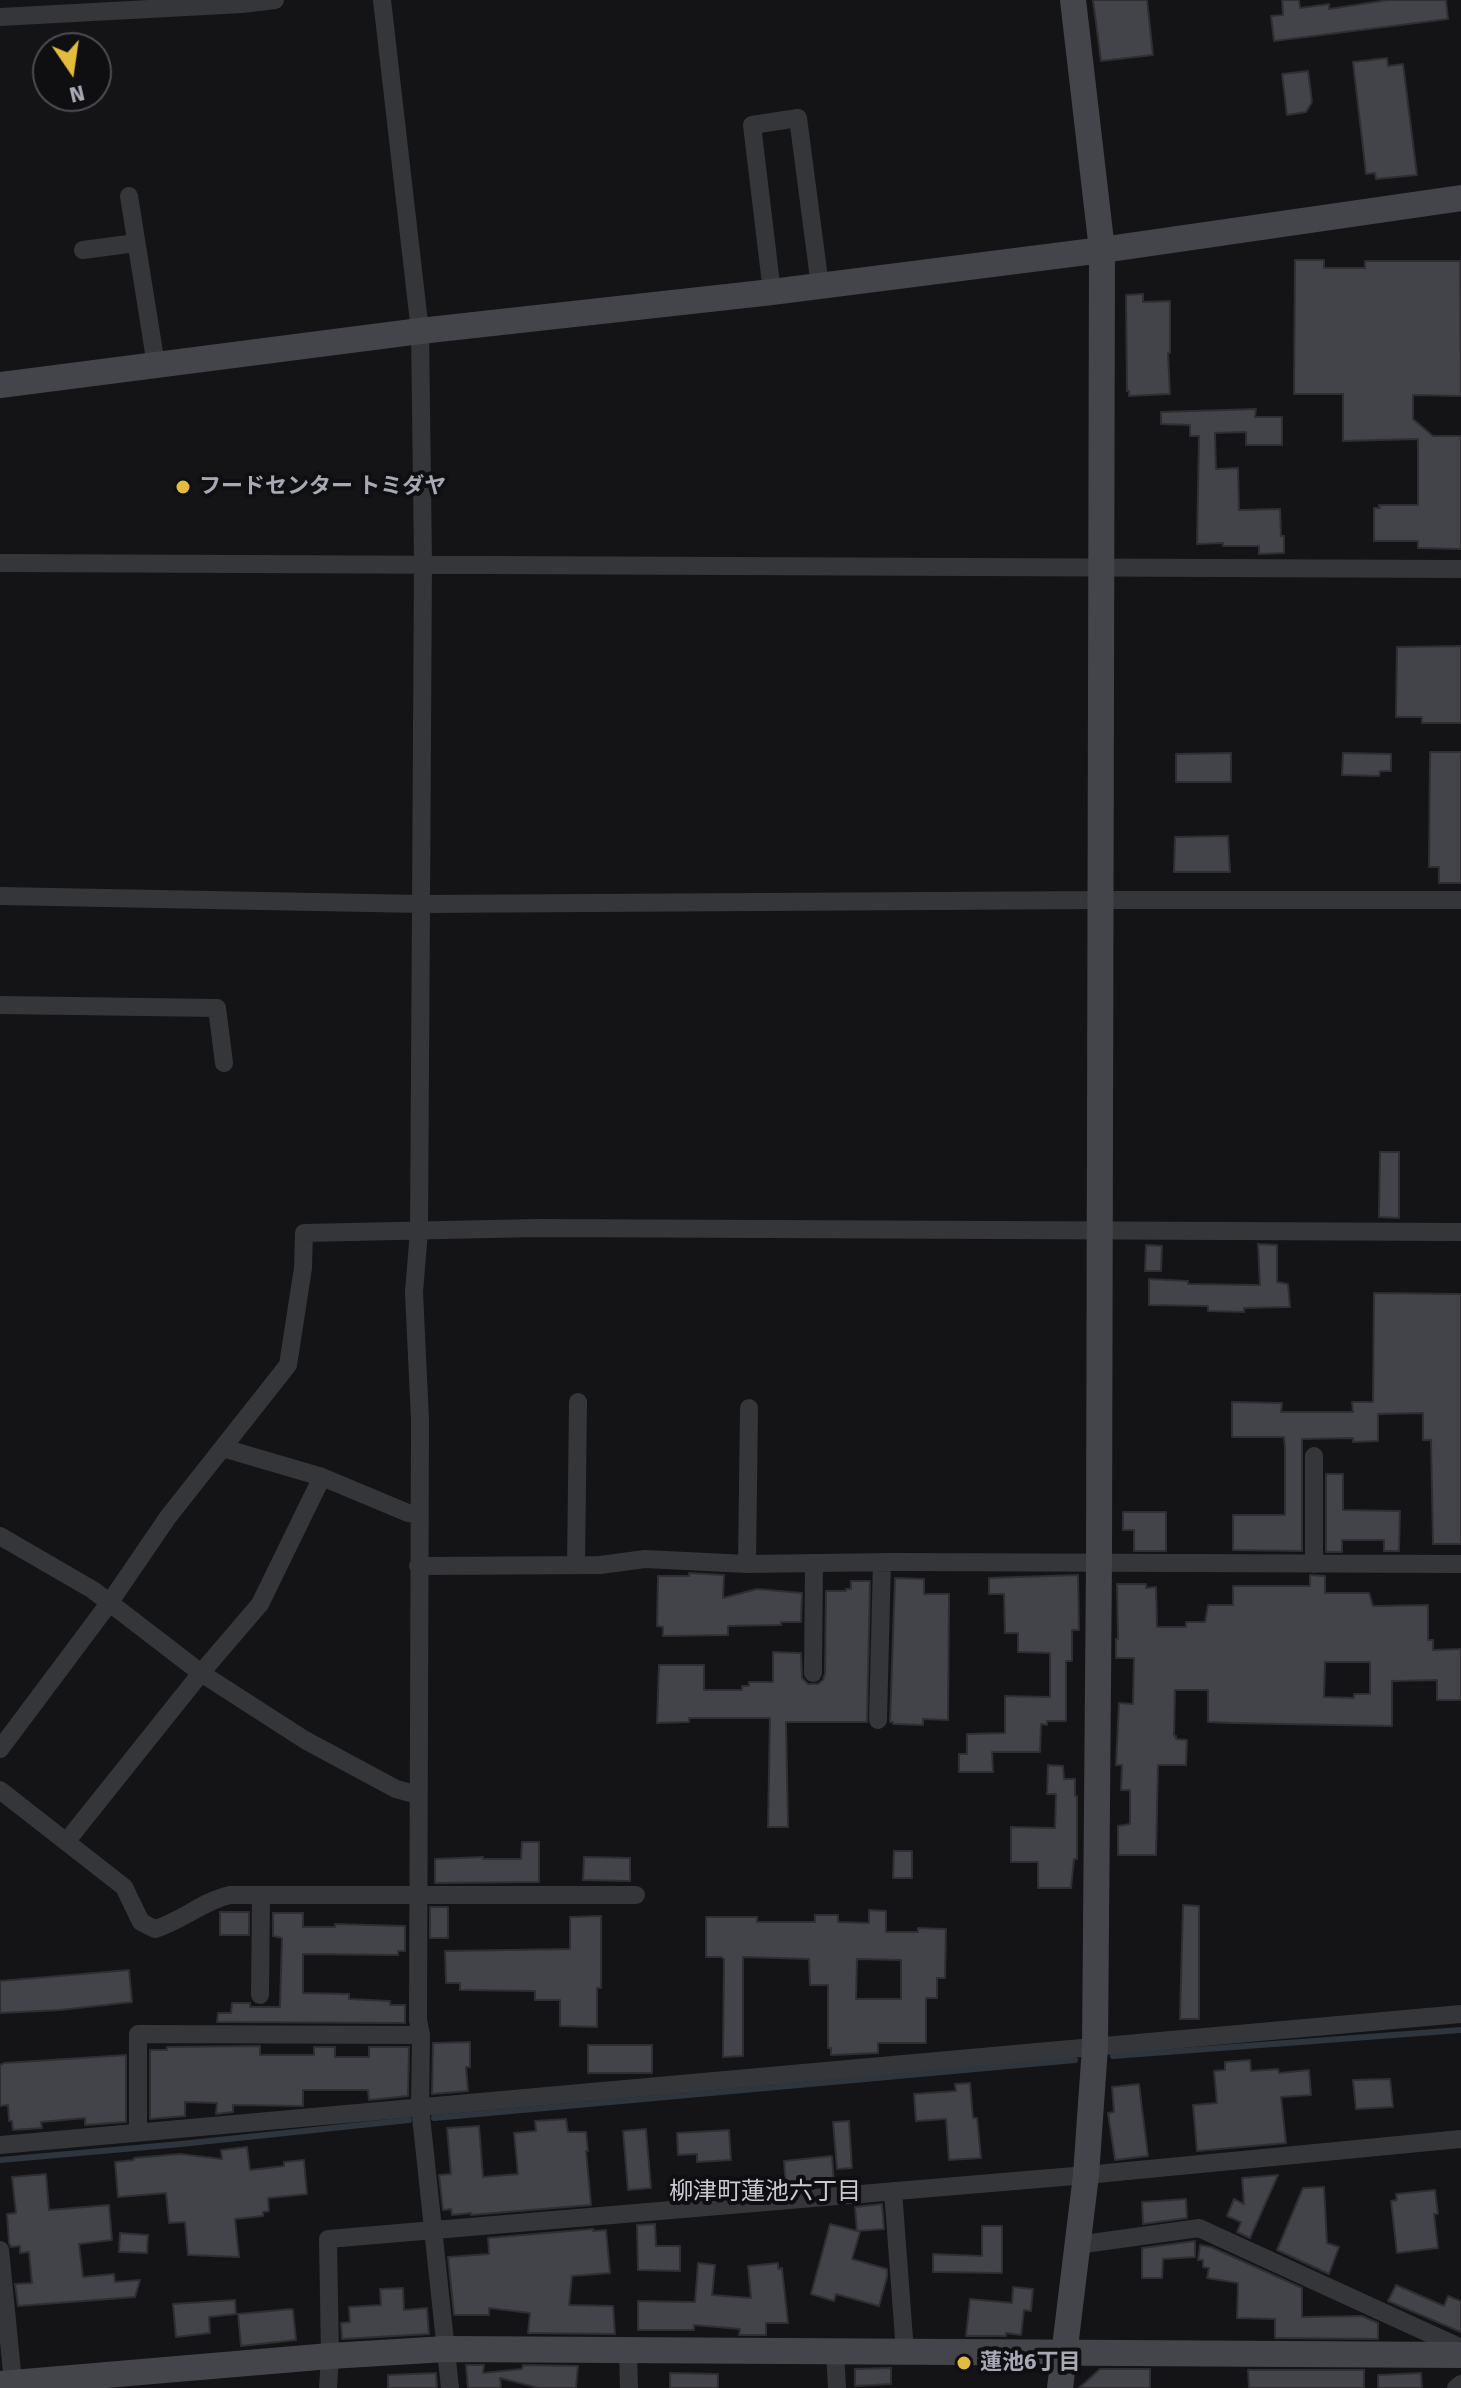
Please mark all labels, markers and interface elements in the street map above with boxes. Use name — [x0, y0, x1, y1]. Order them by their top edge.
north arrow — [32, 32, 112, 112]
text: N — [67, 79, 87, 109]
place label: フードセンター トミダヤ — [199, 474, 446, 500]
marker: フードセンター トミダヤ — [174, 478, 192, 496]
district label: 柳津町蓮池六丁目 — [669, 2178, 861, 2206]
place label: 蓮池6丁目 — [980, 2350, 1080, 2376]
marker: 蓮池6丁目 — [955, 2354, 973, 2372]

